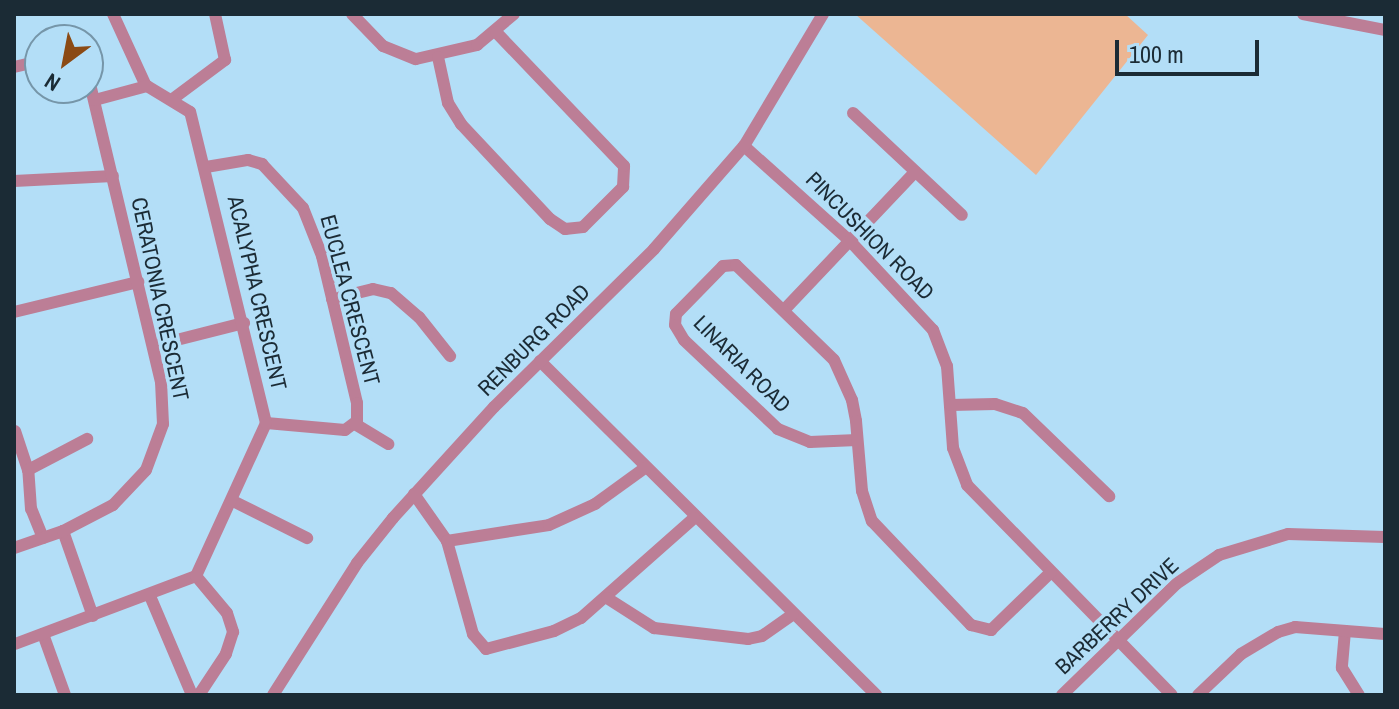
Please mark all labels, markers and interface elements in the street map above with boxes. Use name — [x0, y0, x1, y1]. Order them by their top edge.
north arrow — [24, 24, 104, 104]
scale bar — [1119, 24, 1263, 74]
text: 100 m — [1129, 38, 1184, 70]
text: N — [39, 66, 66, 99]
street label: PINCUSHION ROAD — [800, 166, 940, 306]
street label: ACALYPHA CRESCENT — [222, 193, 292, 393]
street label: CERATONIA CRESCENT — [125, 195, 195, 403]
street label: EUCLEA CRESCENT — [314, 211, 386, 389]
street label: RENBURG ROAD — [473, 279, 595, 401]
street label: LINARIA ROAD — [688, 310, 796, 418]
street label: BARBERRY DRIVE — [1050, 552, 1184, 680]

